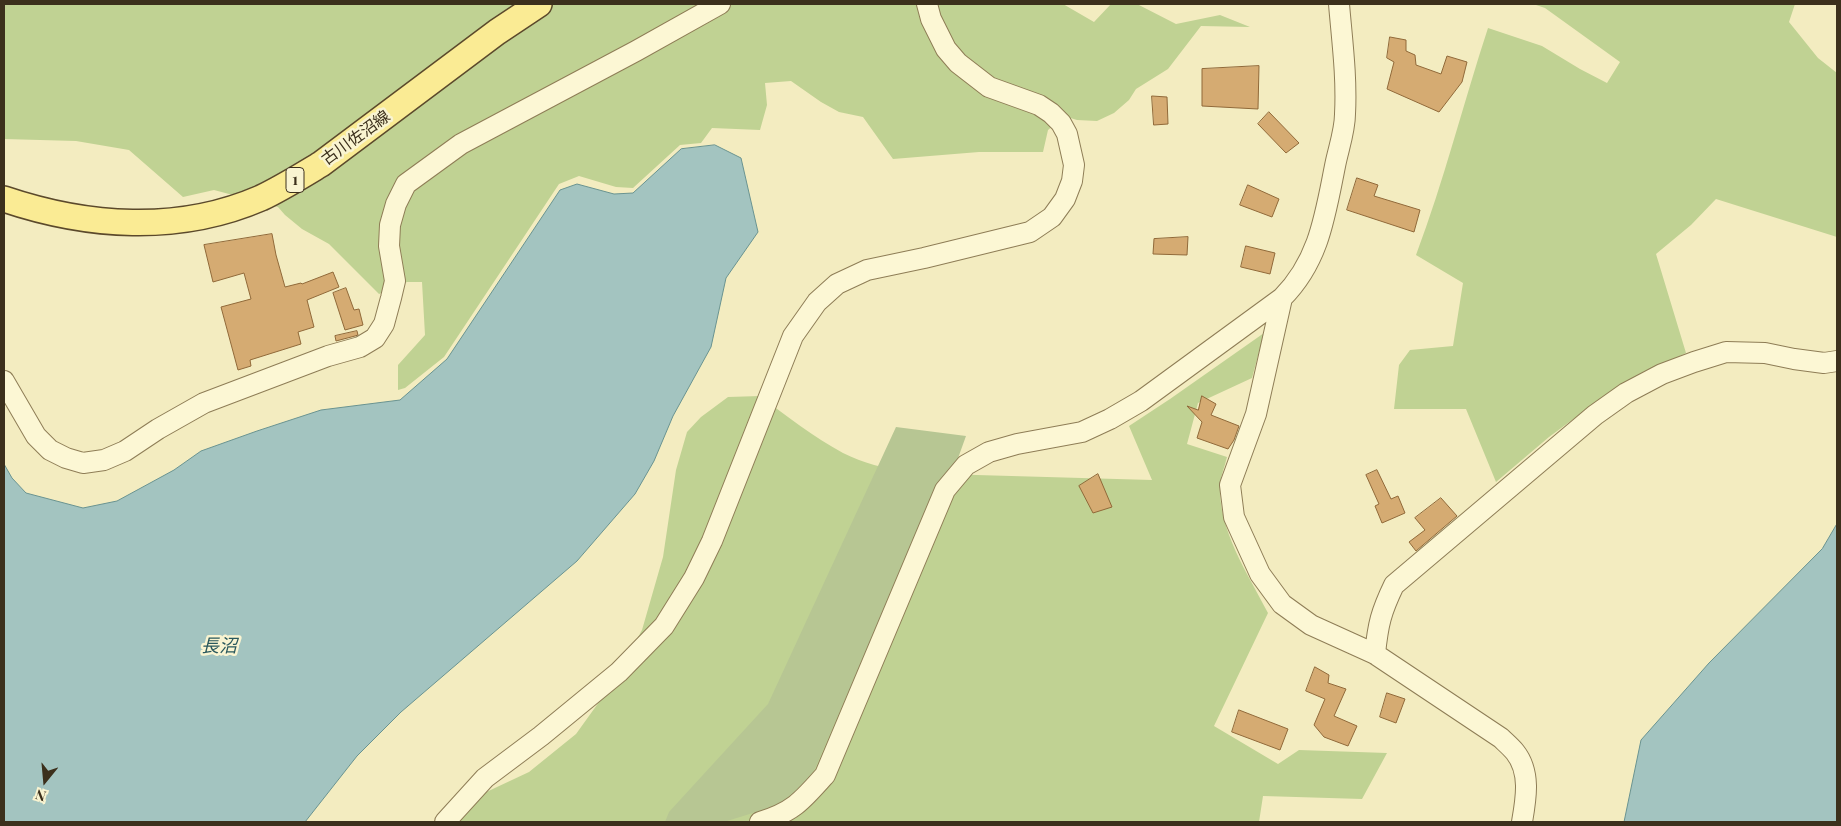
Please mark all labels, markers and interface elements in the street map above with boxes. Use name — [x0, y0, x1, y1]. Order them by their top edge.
street label: 古川佐沼線 — [318, 107, 394, 169]
road number: 1 — [286, 168, 304, 192]
water label: 長沼 — [201, 635, 237, 657]
north arrow — [20, 756, 70, 806]
text: N — [33, 785, 48, 806]

